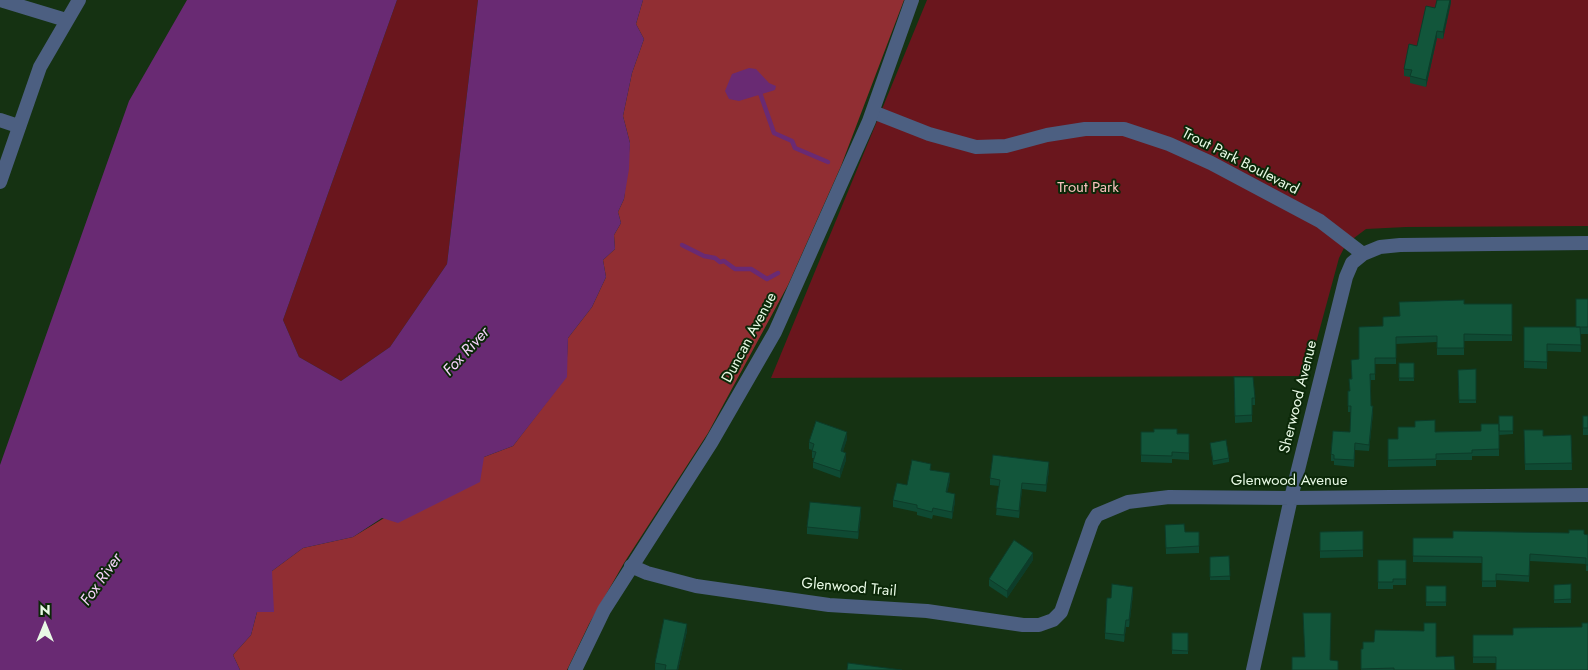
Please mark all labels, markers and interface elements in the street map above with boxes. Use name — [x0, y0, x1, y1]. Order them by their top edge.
street label: Trout Park Boulevard — [1178, 125, 1302, 199]
park label: Trout Park — [1057, 179, 1119, 197]
street label: Duncan Avenue — [719, 290, 781, 386]
water label: Fox River — [440, 324, 494, 380]
street label: Sherwood Avenue — [1276, 339, 1322, 455]
street label: Glenwood Avenue — [1231, 472, 1347, 490]
water label: Fox River — [77, 550, 127, 610]
street label: Glenwood Trail — [801, 575, 897, 601]
north arrow — [20, 600, 70, 650]
text: N — [39, 600, 51, 620]

